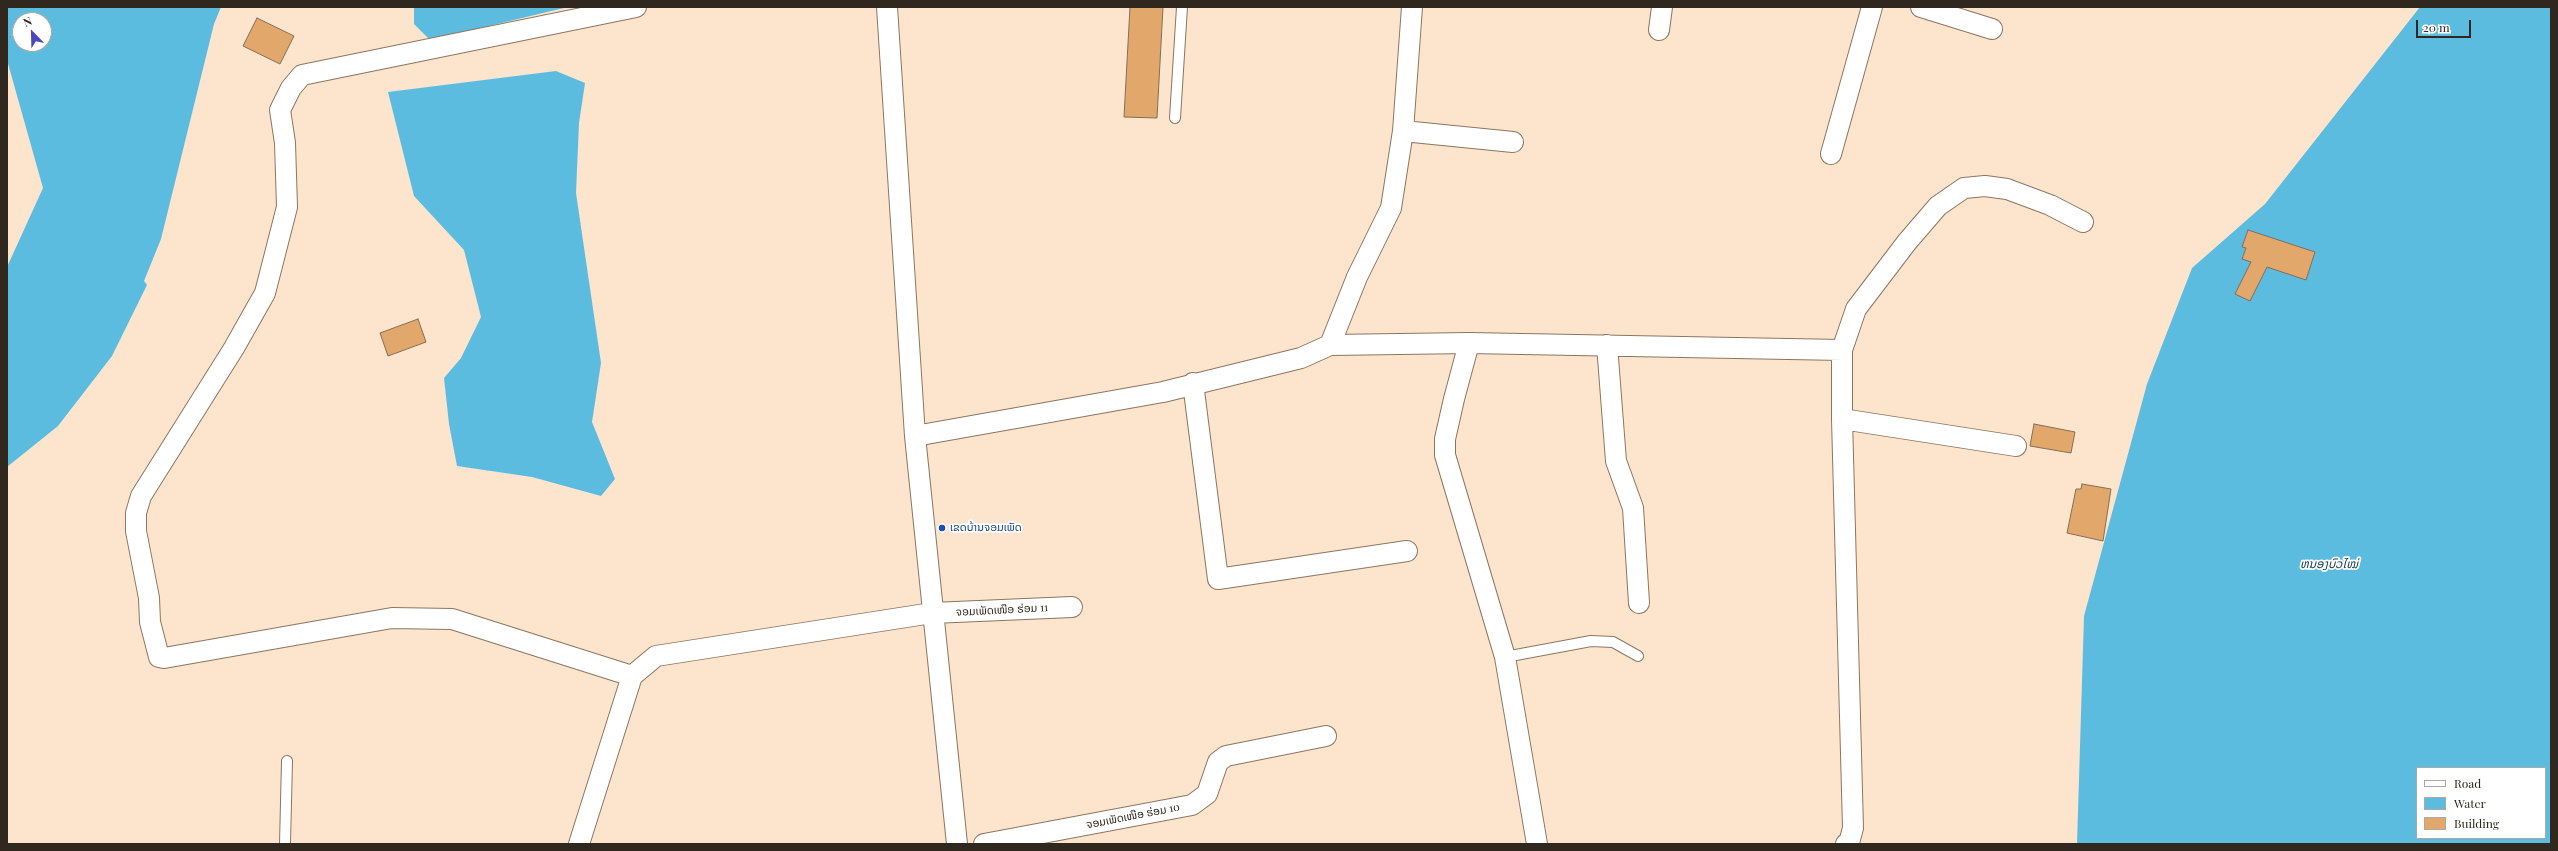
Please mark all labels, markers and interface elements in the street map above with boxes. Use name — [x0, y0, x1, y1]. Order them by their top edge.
north arrow — [12, 12, 52, 52]
scale bar — [2418, 12, 2473, 38]
text: N — [21, 13, 34, 30]
text: 20 m — [2423, 19, 2450, 35]
place label: ເຂດບ້ານຈອມເພັດ — [950, 521, 1022, 535]
marker: ເຂດບ້ານຈອມເພັດ — [937, 523, 947, 533]
water label: ຫນອງບົວໄໝ່ — [2300, 557, 2358, 571]
street label: ຈອມເພັດເໜືອ ຮ່ອມ 11 — [955, 601, 1049, 619]
legend — [2416, 767, 2546, 839]
text: Road — [2454, 775, 2481, 791]
text: Water — [2454, 795, 2486, 811]
street label: ຈອມເພັດເໜືອ ຮ່ອມ 10 — [1085, 800, 1181, 832]
text: Building — [2454, 815, 2499, 831]

